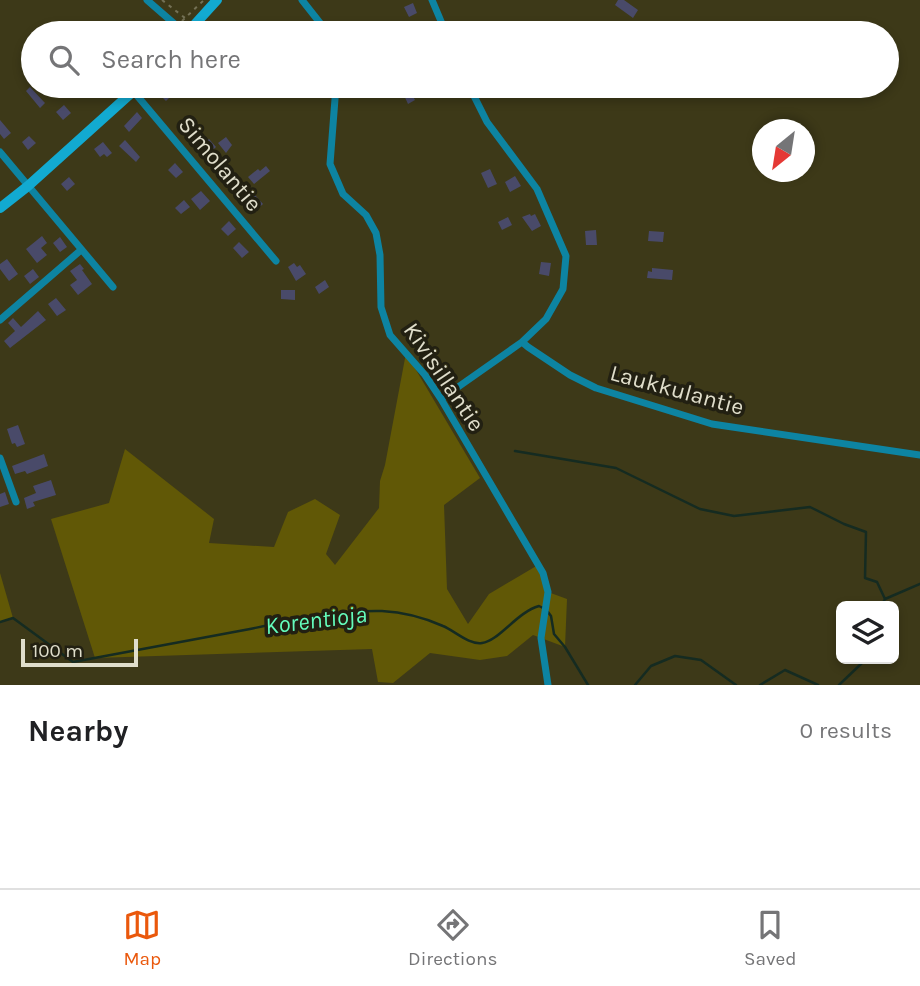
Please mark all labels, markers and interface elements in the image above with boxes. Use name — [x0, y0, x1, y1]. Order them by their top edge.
search box — [21, 21, 899, 98]
icon: search — [45, 41, 83, 79]
text: Search here — [101, 44, 241, 75]
street label: Simolantie — [173, 111, 267, 217]
north arrow — [752, 119, 815, 182]
street label: Kivisillantie — [398, 318, 490, 436]
street label: Laukkulantie — [607, 359, 747, 421]
water label: Korentioja — [263, 600, 369, 640]
map controls — [836, 601, 899, 664]
button: layers — [836, 601, 899, 664]
scale bar — [21, 636, 138, 668]
text: 100 m — [32, 640, 83, 662]
text: Nearby — [28, 713, 128, 749]
text: 0 results — [800, 717, 892, 744]
tab: Map — [123, 906, 161, 970]
tab: Directions — [408, 906, 497, 970]
tab: Saved — [744, 906, 797, 970]

